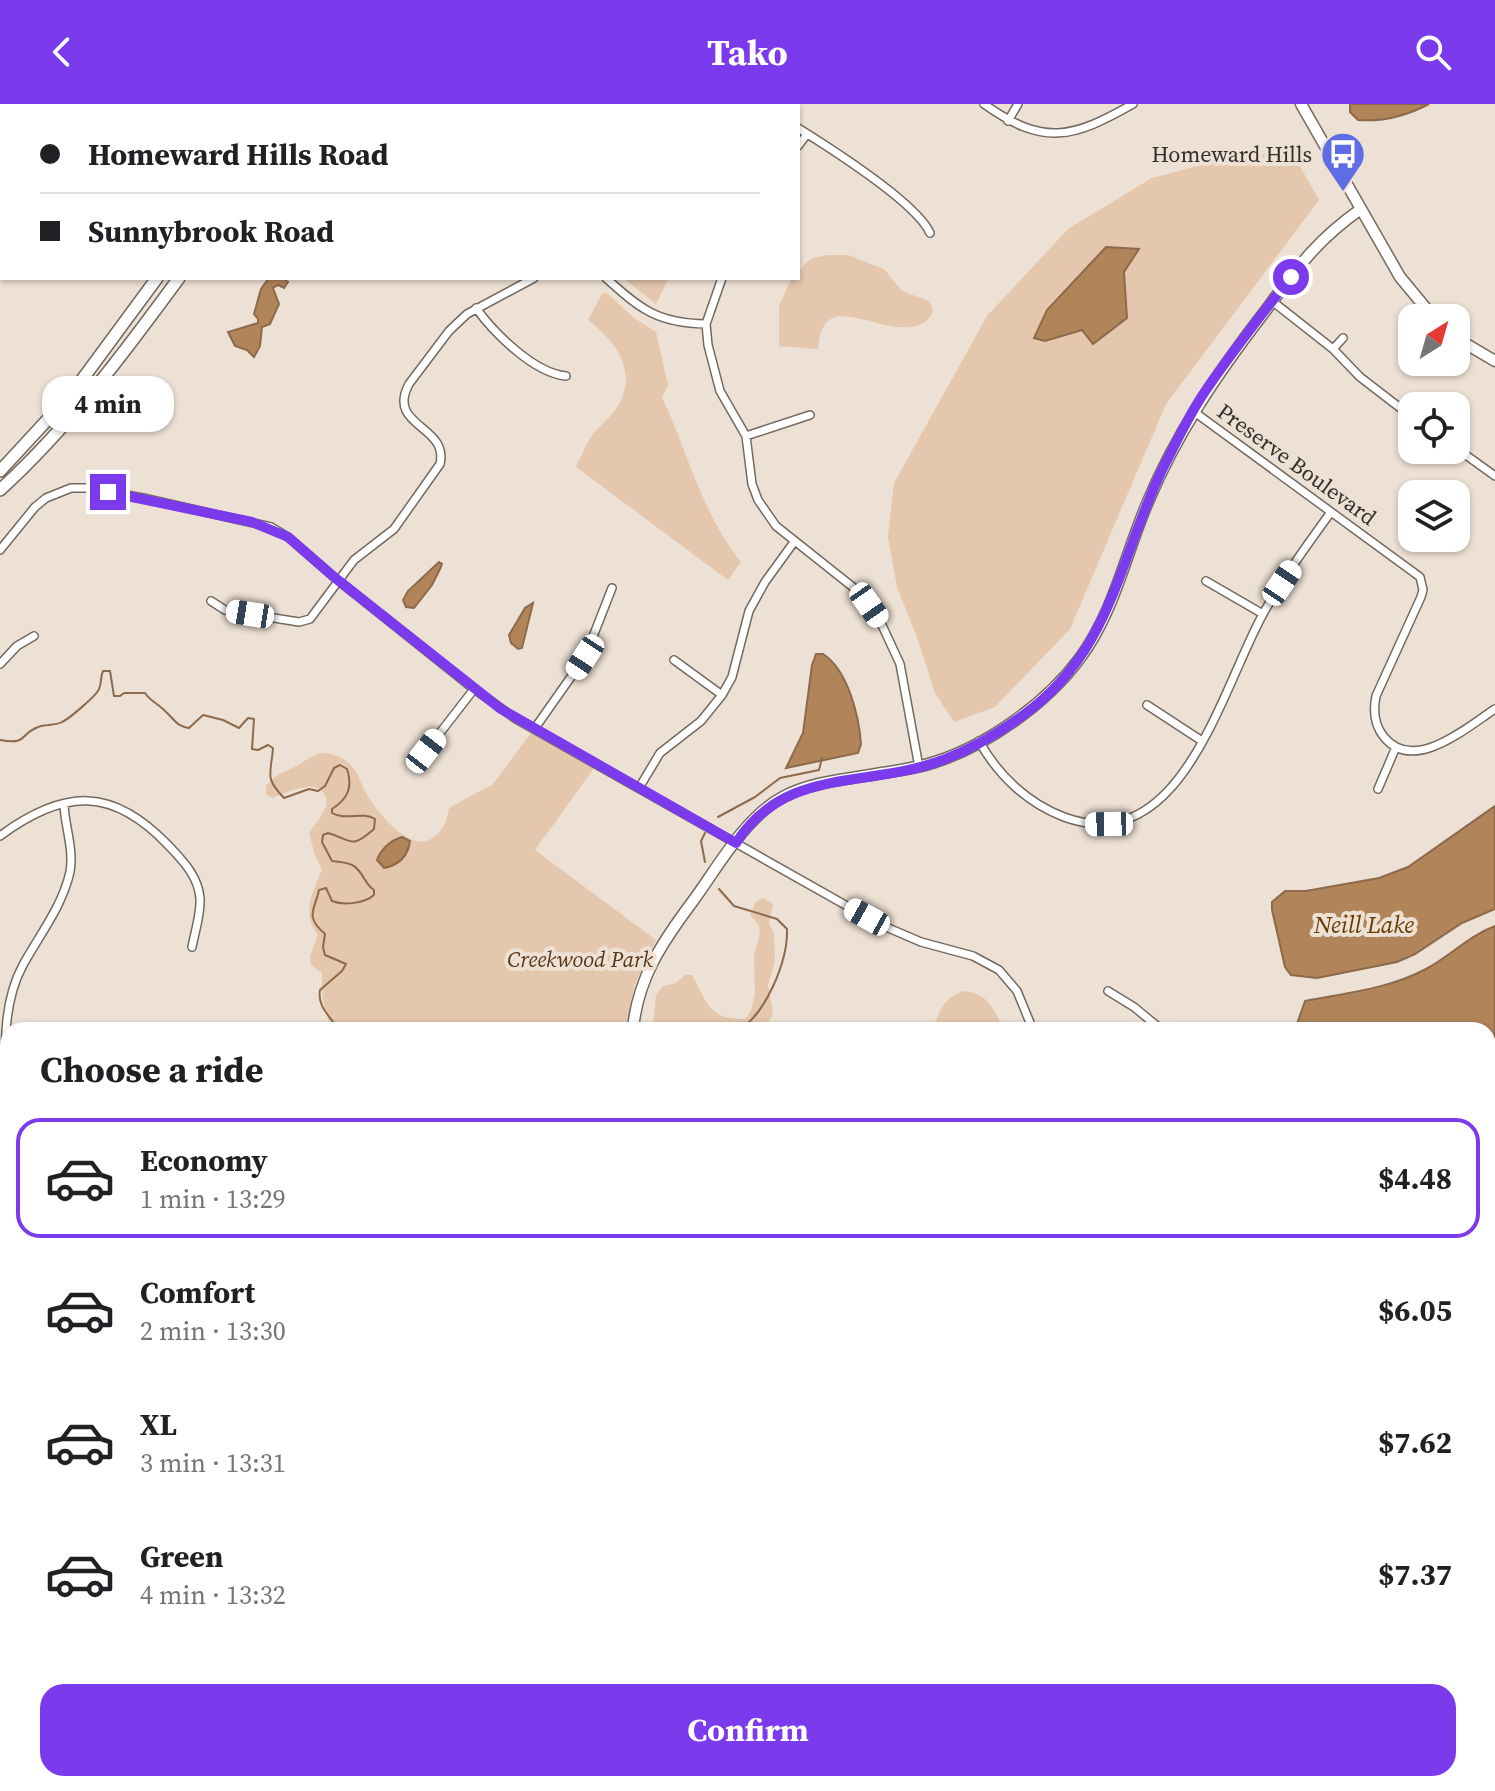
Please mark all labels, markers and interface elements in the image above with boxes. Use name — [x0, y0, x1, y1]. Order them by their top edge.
text: Tako — [707, 28, 788, 77]
icon: back — [40, 30, 84, 74]
icon: search — [1411, 30, 1455, 74]
bus stop icon: Homeward Hills — [1319, 130, 1367, 193]
text: Homeward Hills Road — [88, 134, 389, 175]
place label: Homeward Hills — [1151, 139, 1312, 169]
text: Sunnybrook Road — [88, 211, 334, 252]
route start — [1273, 259, 1309, 295]
north arrow — [1398, 304, 1470, 376]
map controls — [1398, 304, 1470, 552]
callout: 4 min — [42, 376, 174, 432]
text: 4 min — [74, 386, 142, 422]
button: locate — [1398, 392, 1470, 464]
street label: Preserve Boulevard — [1211, 396, 1383, 532]
route end — [90, 474, 126, 510]
button: layers — [1398, 480, 1470, 552]
car — [1259, 556, 1305, 610]
car — [845, 578, 893, 632]
car — [224, 598, 276, 630]
car — [562, 630, 608, 684]
car — [402, 725, 450, 777]
car — [1085, 812, 1133, 836]
car — [840, 895, 894, 939]
water label: Neill Lake — [1313, 908, 1414, 941]
park label: Creekwood Park — [507, 944, 653, 974]
text: Choose a ride — [40, 1045, 263, 1094]
text: Economy — [140, 1140, 268, 1181]
icon: car — [44, 1142, 116, 1214]
text: $4.48 — [1378, 1158, 1452, 1199]
text: 1 min · 13:29 — [140, 1181, 286, 1217]
text: Comfort — [140, 1272, 255, 1313]
icon: car — [44, 1274, 116, 1346]
text: $6.05 — [1378, 1290, 1452, 1331]
text: 2 min · 13:30 — [140, 1313, 286, 1349]
text: XL — [140, 1404, 177, 1445]
icon: car — [44, 1406, 116, 1478]
text: $7.62 — [1378, 1422, 1452, 1463]
text: 3 min · 13:31 — [140, 1445, 286, 1481]
text: Green — [140, 1536, 223, 1577]
icon: car — [44, 1538, 116, 1610]
text: $7.37 — [1378, 1554, 1452, 1595]
text: 4 min · 13:32 — [140, 1577, 286, 1613]
button: Confirm — [40, 1684, 1456, 1776]

